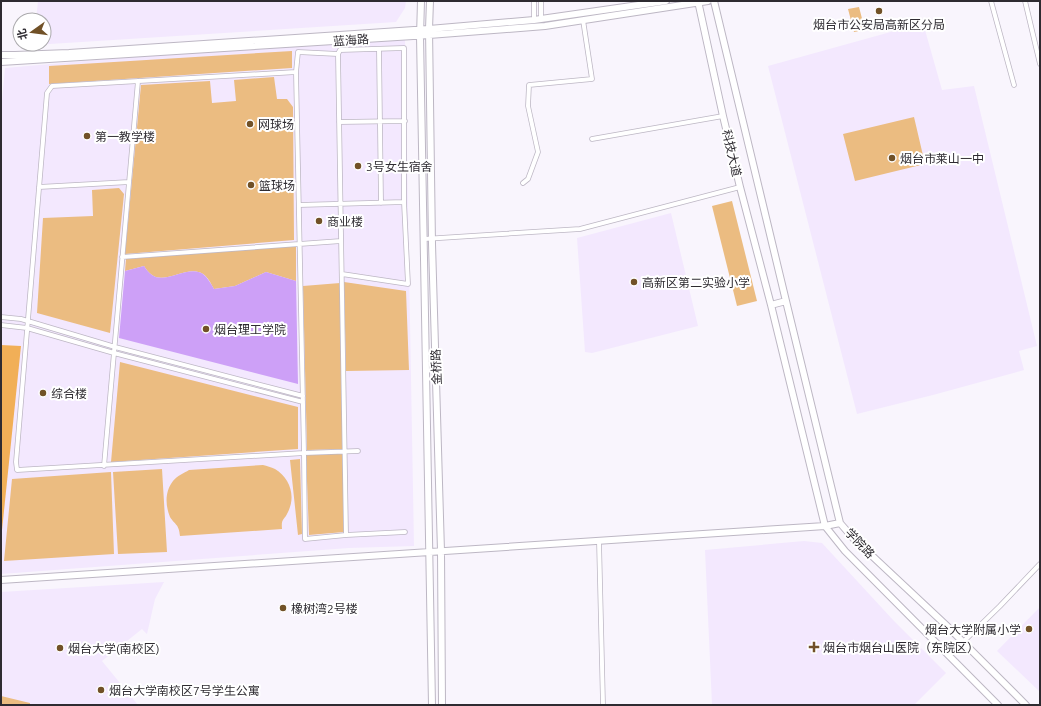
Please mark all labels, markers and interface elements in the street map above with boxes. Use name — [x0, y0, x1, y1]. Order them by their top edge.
marker: 烟台市公安局高新区分局 — [874, 6, 884, 16]
north arrow — [12, 12, 52, 52]
place label: 烟台市公安局高新区分局 — [813, 18, 945, 31]
text: 北 — [15, 28, 29, 41]
street label: 蓝海路 — [333, 32, 369, 48]
place label: 网球场 — [258, 118, 294, 131]
marker: 网球场 — [245, 119, 255, 129]
street label: 科技大道 — [720, 128, 744, 178]
place label: 第一教学楼 — [95, 130, 155, 143]
marker: 第一教学楼 — [82, 131, 92, 141]
place label: 烟台市莱山一中 — [900, 152, 984, 165]
marker: 烟台市莱山一中 — [887, 153, 897, 163]
place label: 3号女生宿舍 — [366, 160, 433, 173]
marker: 3号女生宿舍 — [353, 161, 363, 171]
place label: 篮球场 — [259, 179, 295, 192]
marker: 篮球场 — [246, 180, 256, 190]
place label: 商业楼 — [327, 215, 363, 228]
marker: 商业楼 — [314, 216, 324, 226]
place label: 高新区第二实验小学 — [642, 276, 750, 289]
marker: 高新区第二实验小学 — [629, 277, 639, 287]
place label: 烟台理工学院 — [214, 323, 286, 336]
marker: 烟台理工学院 — [201, 324, 211, 334]
street label: 金桥路 — [429, 349, 443, 385]
place label: 综合楼 — [51, 387, 87, 400]
marker: 综合楼 — [38, 388, 48, 398]
street label: 学院路 — [843, 526, 877, 560]
place label: 橡树湾2号楼 — [291, 602, 358, 615]
marker: 橡树湾2号楼 — [278, 603, 288, 613]
place label: 烟台大学附属小学 — [925, 623, 1021, 636]
marker: 烟台大学附属小学 — [1024, 624, 1034, 634]
marker: 烟台市烟台山医院（东院区） — [808, 641, 820, 653]
place label: 烟台市烟台山医院（东院区） — [823, 641, 979, 654]
place label: 烟台大学(南校区) — [68, 642, 160, 656]
marker: 烟台大学(南校区) — [55, 643, 65, 653]
place label: 烟台大学南校区7号学生公寓 — [109, 684, 260, 697]
marker: 烟台大学南校区7号学生公寓 — [96, 685, 106, 695]

